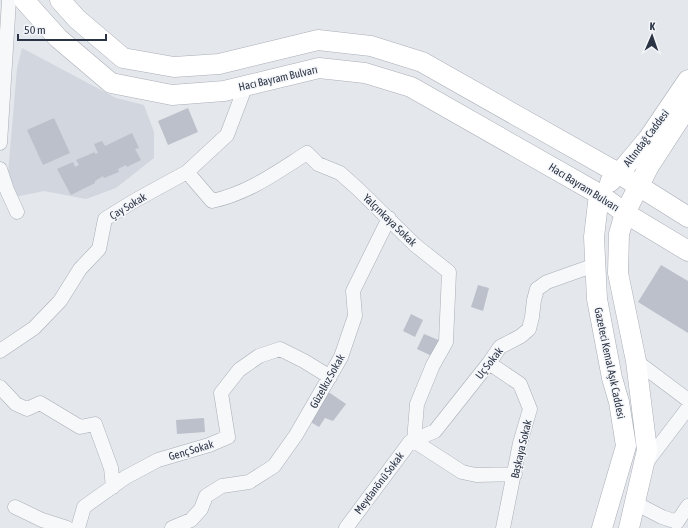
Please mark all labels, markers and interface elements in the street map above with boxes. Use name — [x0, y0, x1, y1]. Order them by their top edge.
scale bar — [18, 16, 106, 42]
north arrow — [632, 16, 672, 56]
text: K — [649, 20, 656, 32]
text: 50 m — [24, 23, 46, 37]
street label: Hacı Bayram Bulvarı — [237, 63, 319, 93]
street label: Altındağ Caddesi — [621, 107, 671, 169]
street label: Hacı Bayram Bulvarı — [547, 161, 621, 213]
street label: Çay Sokak — [107, 190, 149, 222]
street label: Yalçınkaya Sokak — [361, 191, 419, 249]
street label: Gazeteci Kemal Aşık Caddesi — [592, 306, 628, 420]
street label: Uç Sokak — [473, 345, 505, 381]
street label: Güzelkız Sokak — [307, 352, 347, 410]
street label: Başkaya Sokak — [508, 418, 534, 479]
street label: Genç Sokak — [167, 437, 215, 463]
street label: Meydanönü Sokak — [352, 450, 406, 516]

